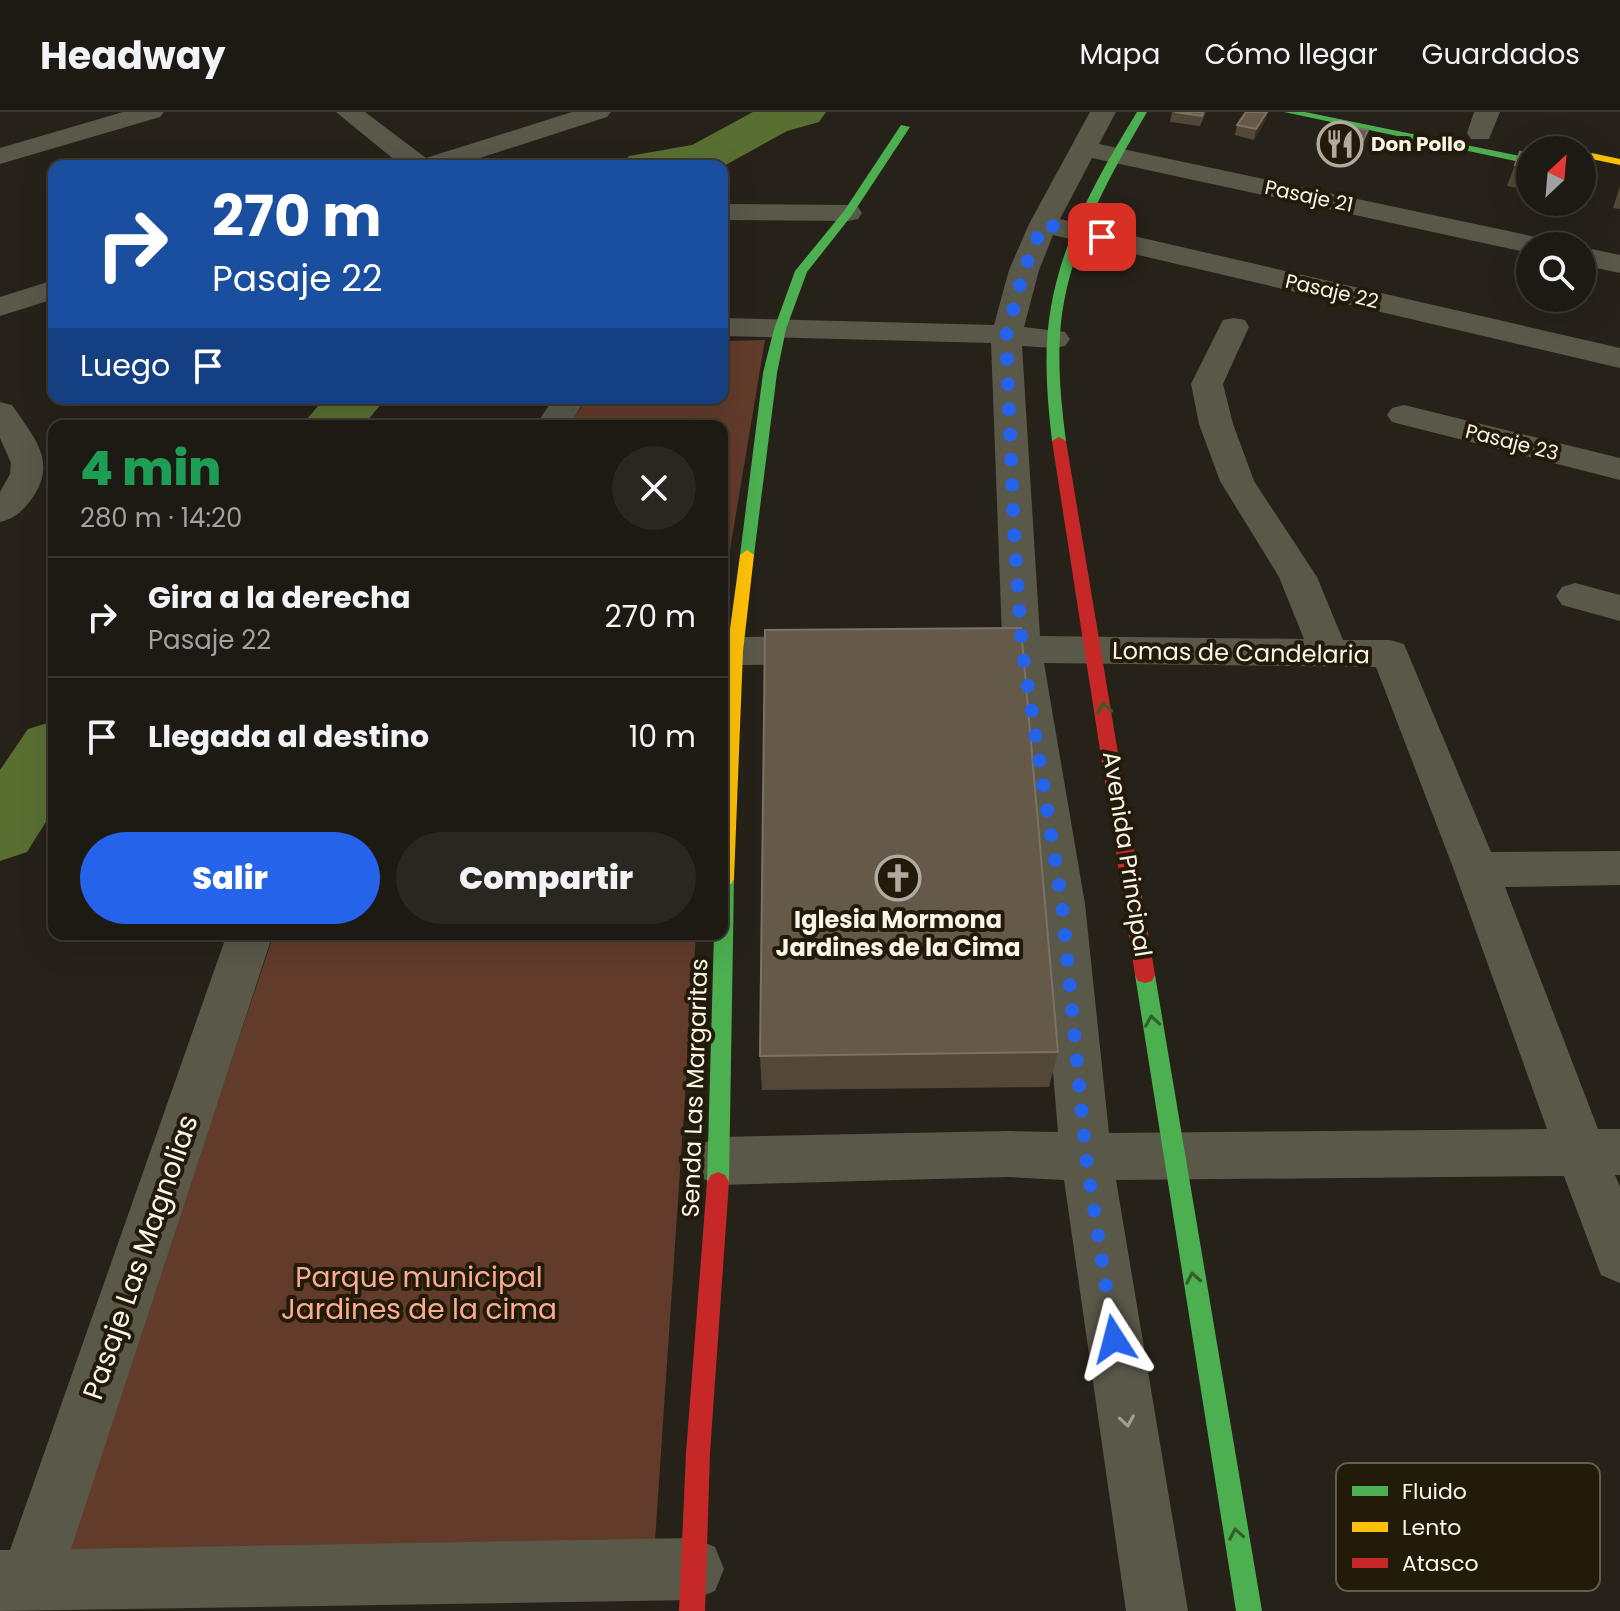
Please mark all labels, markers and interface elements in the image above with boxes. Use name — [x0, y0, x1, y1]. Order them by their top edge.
text: Headway — [40, 29, 226, 82]
text: Mapa — [1079, 35, 1160, 74]
text: Cómo llegar — [1204, 35, 1378, 74]
text: Guardados — [1422, 35, 1580, 74]
restaurant icon: Don Pollo — [1316, 120, 1364, 168]
place label: Don Pollo — [1371, 130, 1466, 158]
north arrow — [1516, 136, 1596, 216]
map controls — [1516, 136, 1596, 312]
street label: Pasaje 21 — [1262, 173, 1356, 219]
text: 270 m — [212, 177, 382, 256]
icon: right — [80, 192, 184, 296]
pin — [1068, 203, 1136, 271]
icon: arrive — [1080, 215, 1124, 259]
button: search — [1516, 232, 1596, 312]
text: Pasaje 22 — [212, 253, 383, 304]
street label: Pasaje 22 — [1283, 267, 1381, 315]
text: Luego — [80, 344, 170, 387]
icon: arrive — [186, 344, 230, 388]
street label: Pasaje 23 — [1463, 417, 1561, 467]
text: 4 min — [80, 435, 221, 502]
button: close — [612, 446, 696, 530]
text: 280 m · 14:20 — [80, 500, 242, 536]
text: Gira a la derecha — [148, 576, 411, 619]
icon: right — [80, 595, 124, 639]
text: 270 m — [605, 595, 696, 638]
text: Pasaje 22 — [148, 622, 271, 658]
street label: Lomas de Candelaria — [1112, 634, 1370, 671]
one-way arrow — [1097, 702, 1114, 715]
icon: arrive — [80, 715, 124, 759]
text: Llegada al destino — [148, 715, 429, 758]
text: 10 m — [629, 715, 696, 758]
street label: Avenida Principal — [1095, 749, 1160, 959]
button: Salir — [80, 832, 380, 924]
button: Compartir — [396, 832, 696, 924]
church icon: Iglesia Mormona Jardines de la Cima — [874, 854, 922, 902]
place label: Iglesia Mormona Jardines de la Cima — [776, 903, 1020, 964]
street label: Senda Las Margaritas — [673, 958, 716, 1218]
one-way arrow — [1144, 1014, 1161, 1028]
street label: Pasaje Las Magnolias — [73, 1110, 208, 1405]
park label: Parque municipal Jardines de la cima — [281, 1258, 557, 1329]
one-way arrow — [1185, 1271, 1202, 1284]
position arrow — [1072, 1297, 1156, 1381]
one-way arrow — [1118, 1414, 1135, 1428]
legend — [1336, 1463, 1600, 1591]
text: Fluido — [1402, 1476, 1467, 1507]
text: Lento — [1402, 1512, 1461, 1543]
one-way arrow — [1228, 1527, 1245, 1541]
text: Atasco — [1402, 1548, 1479, 1579]

